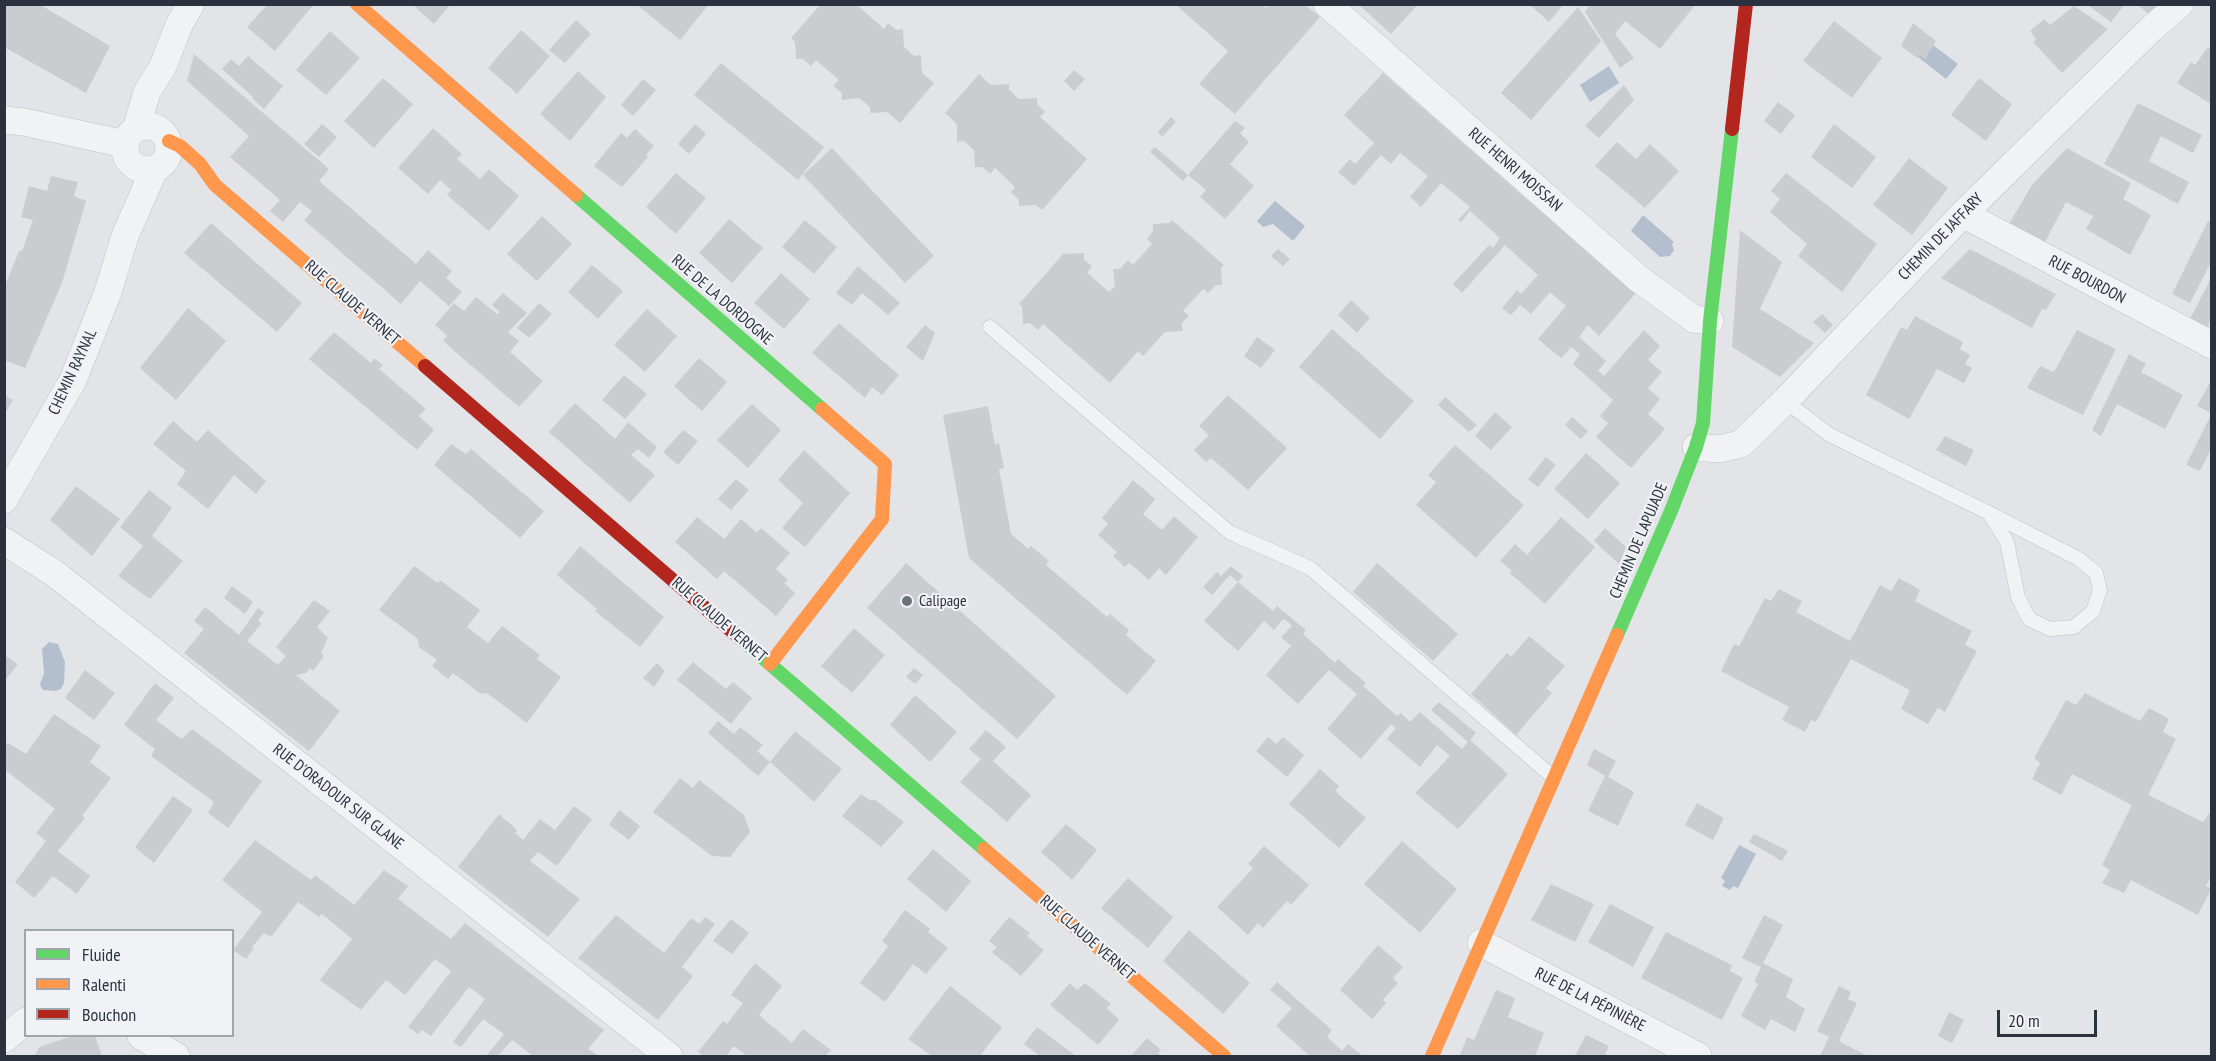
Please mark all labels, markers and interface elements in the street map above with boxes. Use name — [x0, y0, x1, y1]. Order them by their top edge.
street label: RUE HENRI MOISSAN — [1464, 124, 1566, 216]
street label: CHEMIN DE JAFFARY — [1895, 189, 1987, 285]
street label: RUE DE LA DORDOGNE — [667, 251, 777, 349]
street label: RUE BOURDON — [2045, 252, 2129, 308]
street label: RUE CLAUDE VERNET — [301, 257, 403, 349]
street label: CHEMIN RAYNAL — [45, 326, 101, 418]
street label: CHEMIN DE LAPUJADE — [1606, 480, 1672, 602]
street label: RUE CLAUDE VERNET — [668, 574, 770, 666]
place label: Calipage — [919, 591, 967, 611]
marker: Calipage — [900, 594, 914, 608]
street label: RUE D'ORADOUR SUR GLANE — [269, 740, 407, 854]
street label: RUE CLAUDE VERNET — [1036, 892, 1138, 984]
legend — [24, 929, 234, 1037]
text: Fluide — [82, 943, 121, 966]
street label: RUE DE LA PÉPINIÈRE — [1532, 964, 1648, 1036]
text: Ralenti — [82, 973, 126, 996]
scale bar — [2000, 998, 2100, 1036]
text: Bouchon — [82, 1003, 136, 1026]
text: 20 m — [2008, 1009, 2040, 1032]

